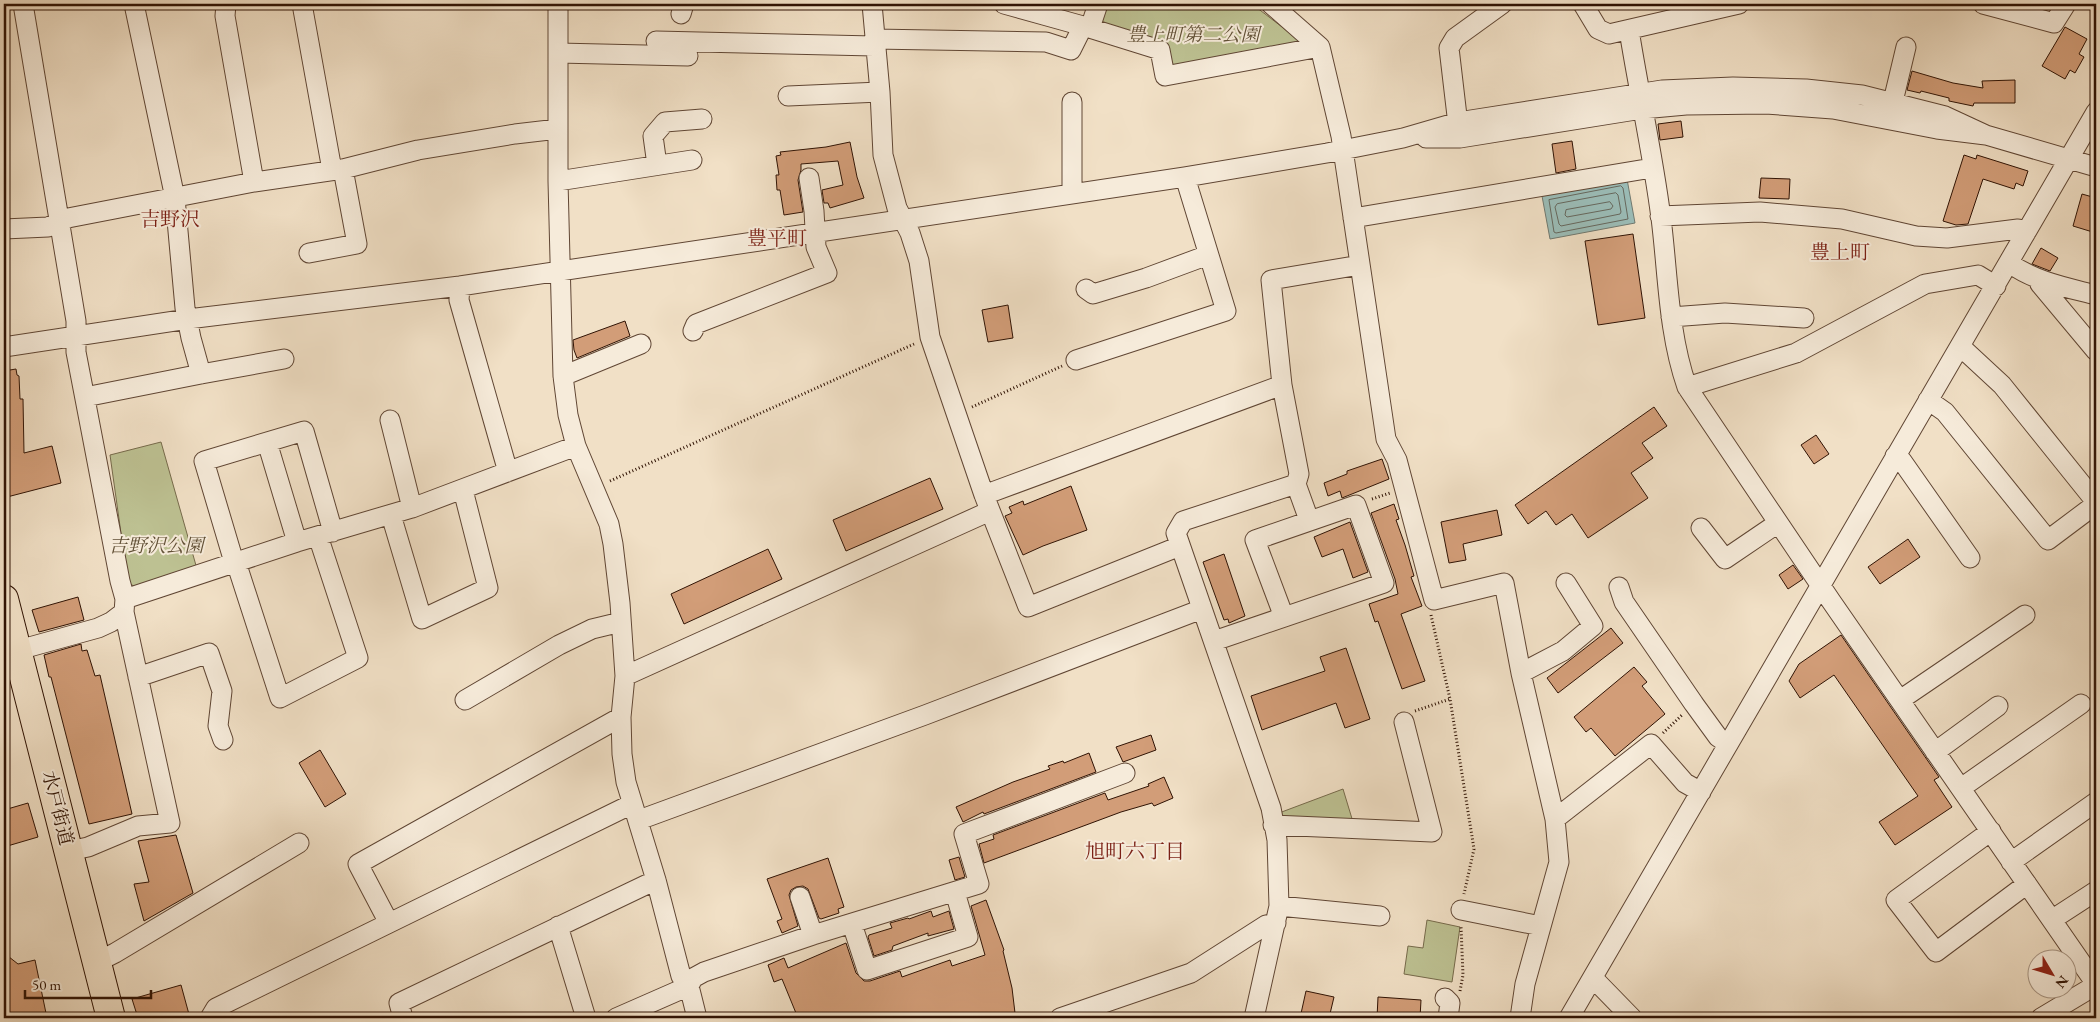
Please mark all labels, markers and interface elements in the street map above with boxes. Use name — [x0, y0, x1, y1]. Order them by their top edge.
park label: 豊上町第二公園 — [1126, 22, 1262, 47]
district label: 吉野沢 — [140, 206, 200, 232]
district label: 豊平町 — [747, 225, 807, 251]
district label: 豊上町 — [1810, 239, 1870, 265]
park label: 吉野沢公園 — [108, 533, 206, 558]
street label: 水戸街道 — [37, 768, 79, 848]
district label: 旭町六丁目 — [1085, 838, 1185, 864]
north arrow — [2028, 950, 2078, 1000]
scale bar — [25, 967, 151, 999]
text: N — [2051, 972, 2073, 993]
text: 50 m — [32, 975, 61, 994]

